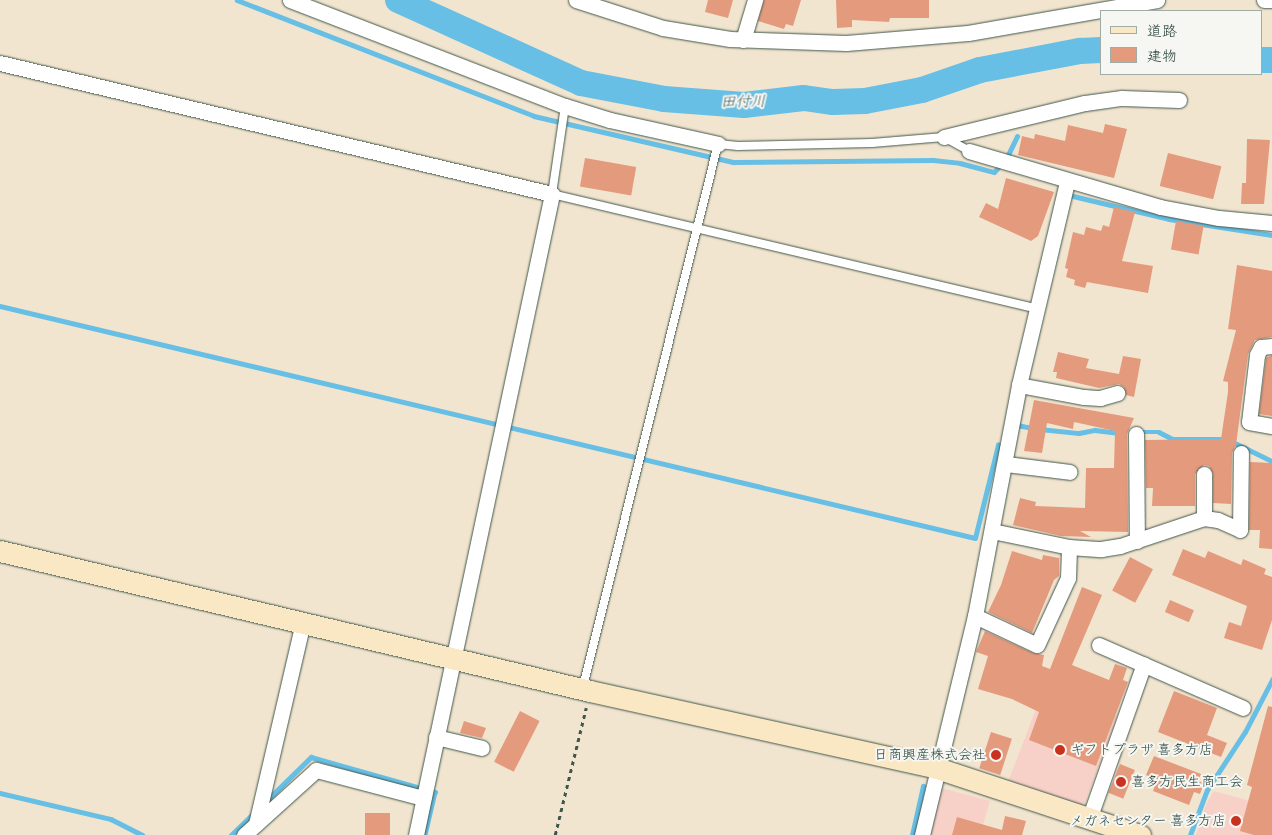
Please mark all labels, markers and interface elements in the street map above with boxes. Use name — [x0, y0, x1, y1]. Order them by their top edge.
legend — [1100, 10, 1262, 75]
text: 道路 — [1147, 22, 1177, 41]
text: 建物 — [1147, 47, 1177, 66]
water label: 田付川 — [720, 93, 766, 111]
place label: ギフトプラザ 喜多方店 — [1070, 742, 1213, 758]
marker: ギフトプラザ 喜多方店 — [1054, 744, 1066, 756]
place label: 日商興産株式会社 — [874, 747, 986, 763]
marker: 日商興産株式会社 — [990, 749, 1002, 761]
place label: 喜多方民生商工会 — [1131, 774, 1243, 790]
marker: 喜多方民生商工会 — [1115, 776, 1127, 788]
place label: メガネセンター 喜多方店 — [1069, 813, 1226, 829]
marker: メガネセンター 喜多方店 — [1230, 815, 1242, 827]

